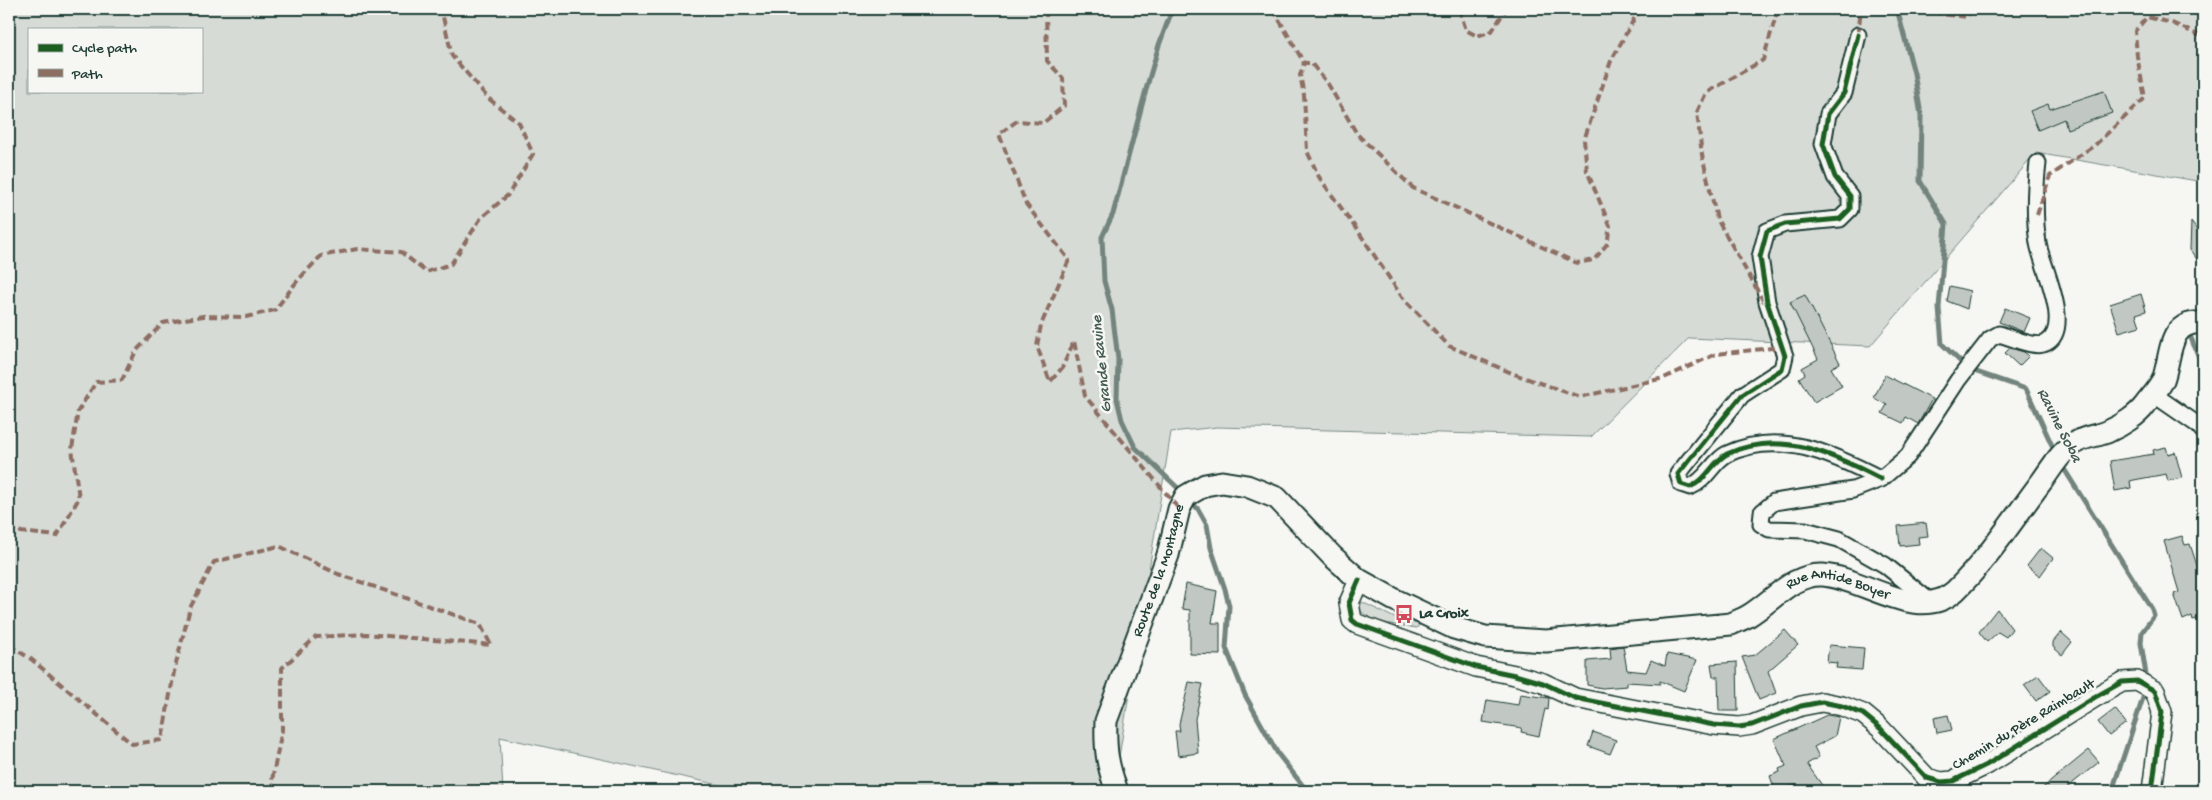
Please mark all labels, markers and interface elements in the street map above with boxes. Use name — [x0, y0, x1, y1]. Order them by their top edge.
legend — [28, 28, 202, 92]
text: Cycle path — [72, 40, 137, 58]
text: Path — [71, 66, 103, 84]
water label: Grande Ravine — [1088, 314, 1118, 413]
water label: Ravine Soba — [2031, 386, 2085, 467]
street label: Route de la Montagne — [1129, 501, 1189, 640]
street label: Rue Antide Boyer — [1783, 566, 1894, 605]
bus stop icon: La Croix — [1393, 603, 1415, 625]
place label: La Croix — [1419, 605, 1469, 623]
street label: Chemin du Père Raimbault — [1949, 674, 2100, 775]

